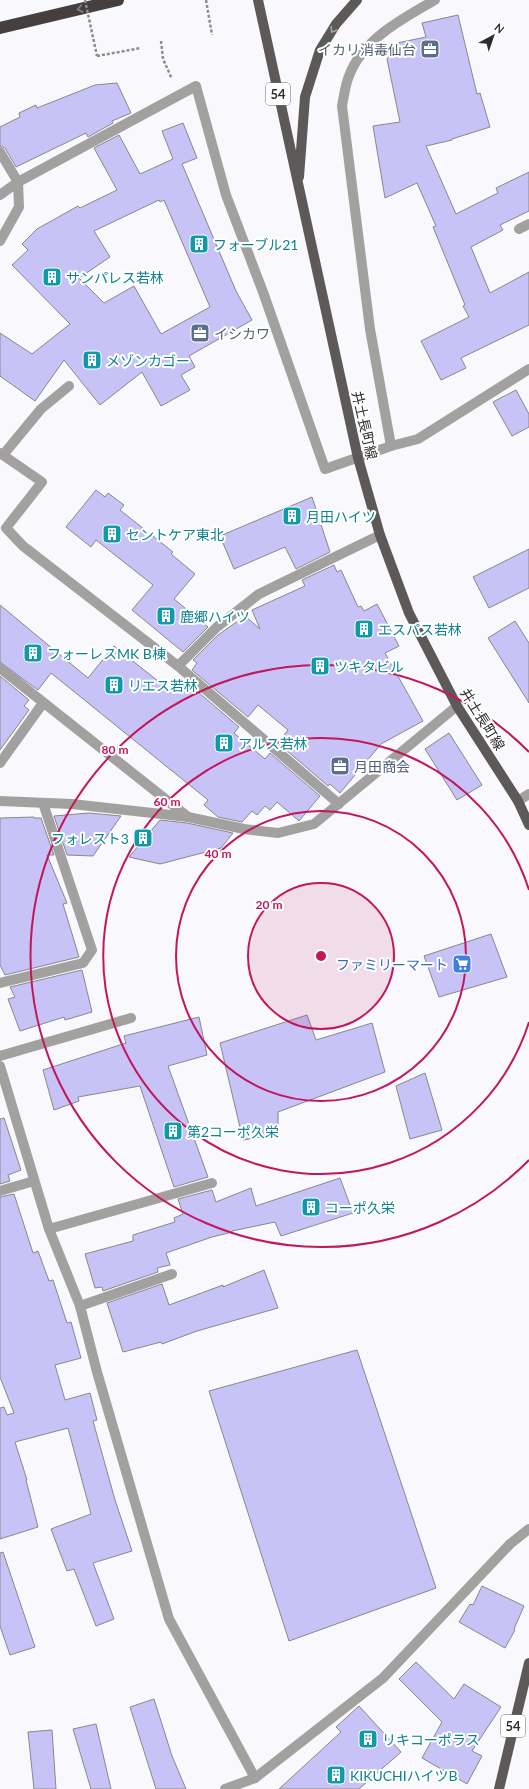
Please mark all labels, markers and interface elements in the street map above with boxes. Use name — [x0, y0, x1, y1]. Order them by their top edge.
one-way arrow — [77, 4, 84, 13]
north arrow — [473, 16, 513, 56]
text: N — [492, 20, 507, 36]
one-way arrow — [330, 26, 338, 33]
office icon: イカリ消毒仙台 — [419, 38, 441, 60]
place label: イカリ消毒仙台 — [318, 41, 416, 58]
road number: 54 — [266, 83, 290, 105]
building icon: フォーブル21 — [188, 233, 210, 255]
place label: フォーブル21 — [213, 236, 298, 253]
building icon: サンパレス若林 — [41, 266, 63, 288]
place label: サンパレス若林 — [66, 269, 164, 286]
office icon: イシカワ — [189, 322, 211, 344]
place label: イシカワ — [214, 325, 270, 342]
building icon: メゾンカゴー — [81, 349, 103, 371]
place label: メゾンカゴー — [106, 352, 190, 369]
street label: 井土長町線 — [349, 389, 381, 461]
building icon: 月田ハイツ — [281, 505, 303, 527]
place label: 月田ハイツ — [306, 508, 376, 525]
building icon: セントケア東北 — [101, 523, 123, 545]
place label: セントケア東北 — [126, 526, 224, 543]
building icon: 鹿郷ハイツ — [155, 605, 177, 627]
place label: 鹿郷ハイツ — [180, 608, 250, 625]
building icon: エスパス若林 — [353, 618, 375, 640]
place label: エスパス若林 — [378, 621, 462, 638]
building icon: フォーレスMK B棟 — [22, 642, 44, 664]
place label: フォーレスMK B棟 — [47, 645, 166, 662]
building icon: ツキタビル — [309, 655, 331, 677]
place label: ツキタビル — [334, 658, 404, 675]
building icon: リエス若林 — [103, 674, 125, 696]
place label: リエス若林 — [128, 677, 198, 694]
street label: 井土長町線 — [457, 685, 509, 753]
building icon: アルス若林 — [213, 732, 235, 754]
place label: アルス若林 — [238, 735, 308, 752]
text: 80 m — [102, 742, 128, 757]
office icon: 月田商会 — [329, 755, 351, 777]
place label: 月田商会 — [354, 758, 410, 775]
text: 60 m — [154, 794, 180, 809]
building icon: フォレスト3 — [132, 827, 154, 849]
place label: フォレスト3 — [51, 830, 129, 847]
text: 40 m — [205, 846, 231, 861]
text: 20 m — [256, 897, 282, 912]
centre of rings — [314, 949, 328, 963]
supermarket icon: ファミリーマート — [451, 953, 473, 975]
place label: ファミリーマート — [336, 956, 448, 973]
building icon: 第2コーポ久栄 — [162, 1120, 184, 1142]
place label: 第2コーポ久栄 — [187, 1123, 279, 1140]
building icon: コーポ久栄 — [300, 1196, 322, 1218]
place label: コーポ久栄 — [325, 1199, 395, 1216]
road number: 54 — [501, 1715, 525, 1737]
building icon: リキコーポラス — [357, 1728, 379, 1750]
place label: リキコーポラス — [382, 1731, 480, 1748]
building icon: KIKUCHIハイツB — [325, 1764, 347, 1786]
place label: KIKUCHIハイツB — [350, 1767, 458, 1784]

